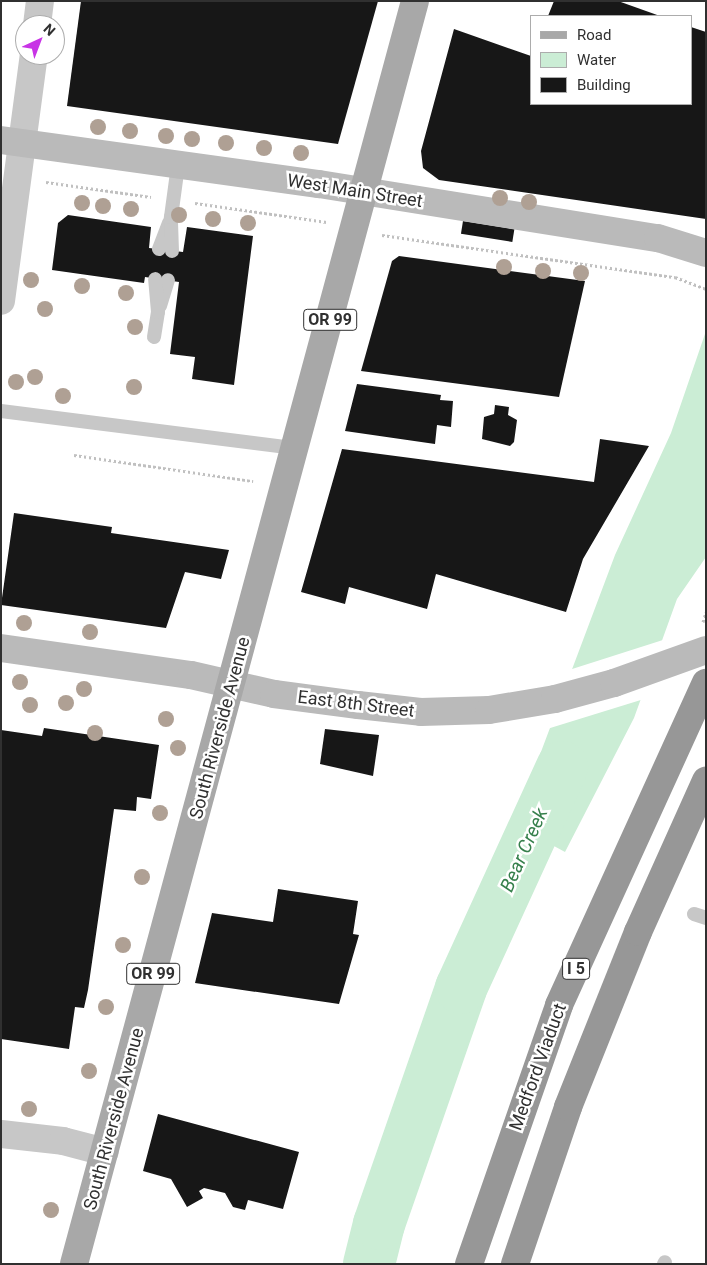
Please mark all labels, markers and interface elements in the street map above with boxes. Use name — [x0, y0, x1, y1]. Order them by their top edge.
north arrow — [15, 15, 65, 65]
legend — [530, 15, 692, 105]
text: N — [40, 21, 59, 39]
text: Road — [577, 26, 611, 44]
text: Water — [577, 51, 616, 69]
text: Building — [577, 76, 631, 94]
street label: West Main Street — [286, 170, 424, 212]
road number: OR 99 — [302, 306, 358, 334]
street label: South Riverside Avenue — [185, 635, 255, 821]
street label: East 8th Street — [296, 686, 416, 722]
water label: Bear Creek — [495, 805, 553, 895]
road number: I 5 — [561, 956, 591, 982]
road number: OR 99 — [126, 961, 180, 988]
street label: Medford Viaduct — [505, 1001, 571, 1133]
street label: South Riverside Avenue — [79, 1026, 149, 1212]

